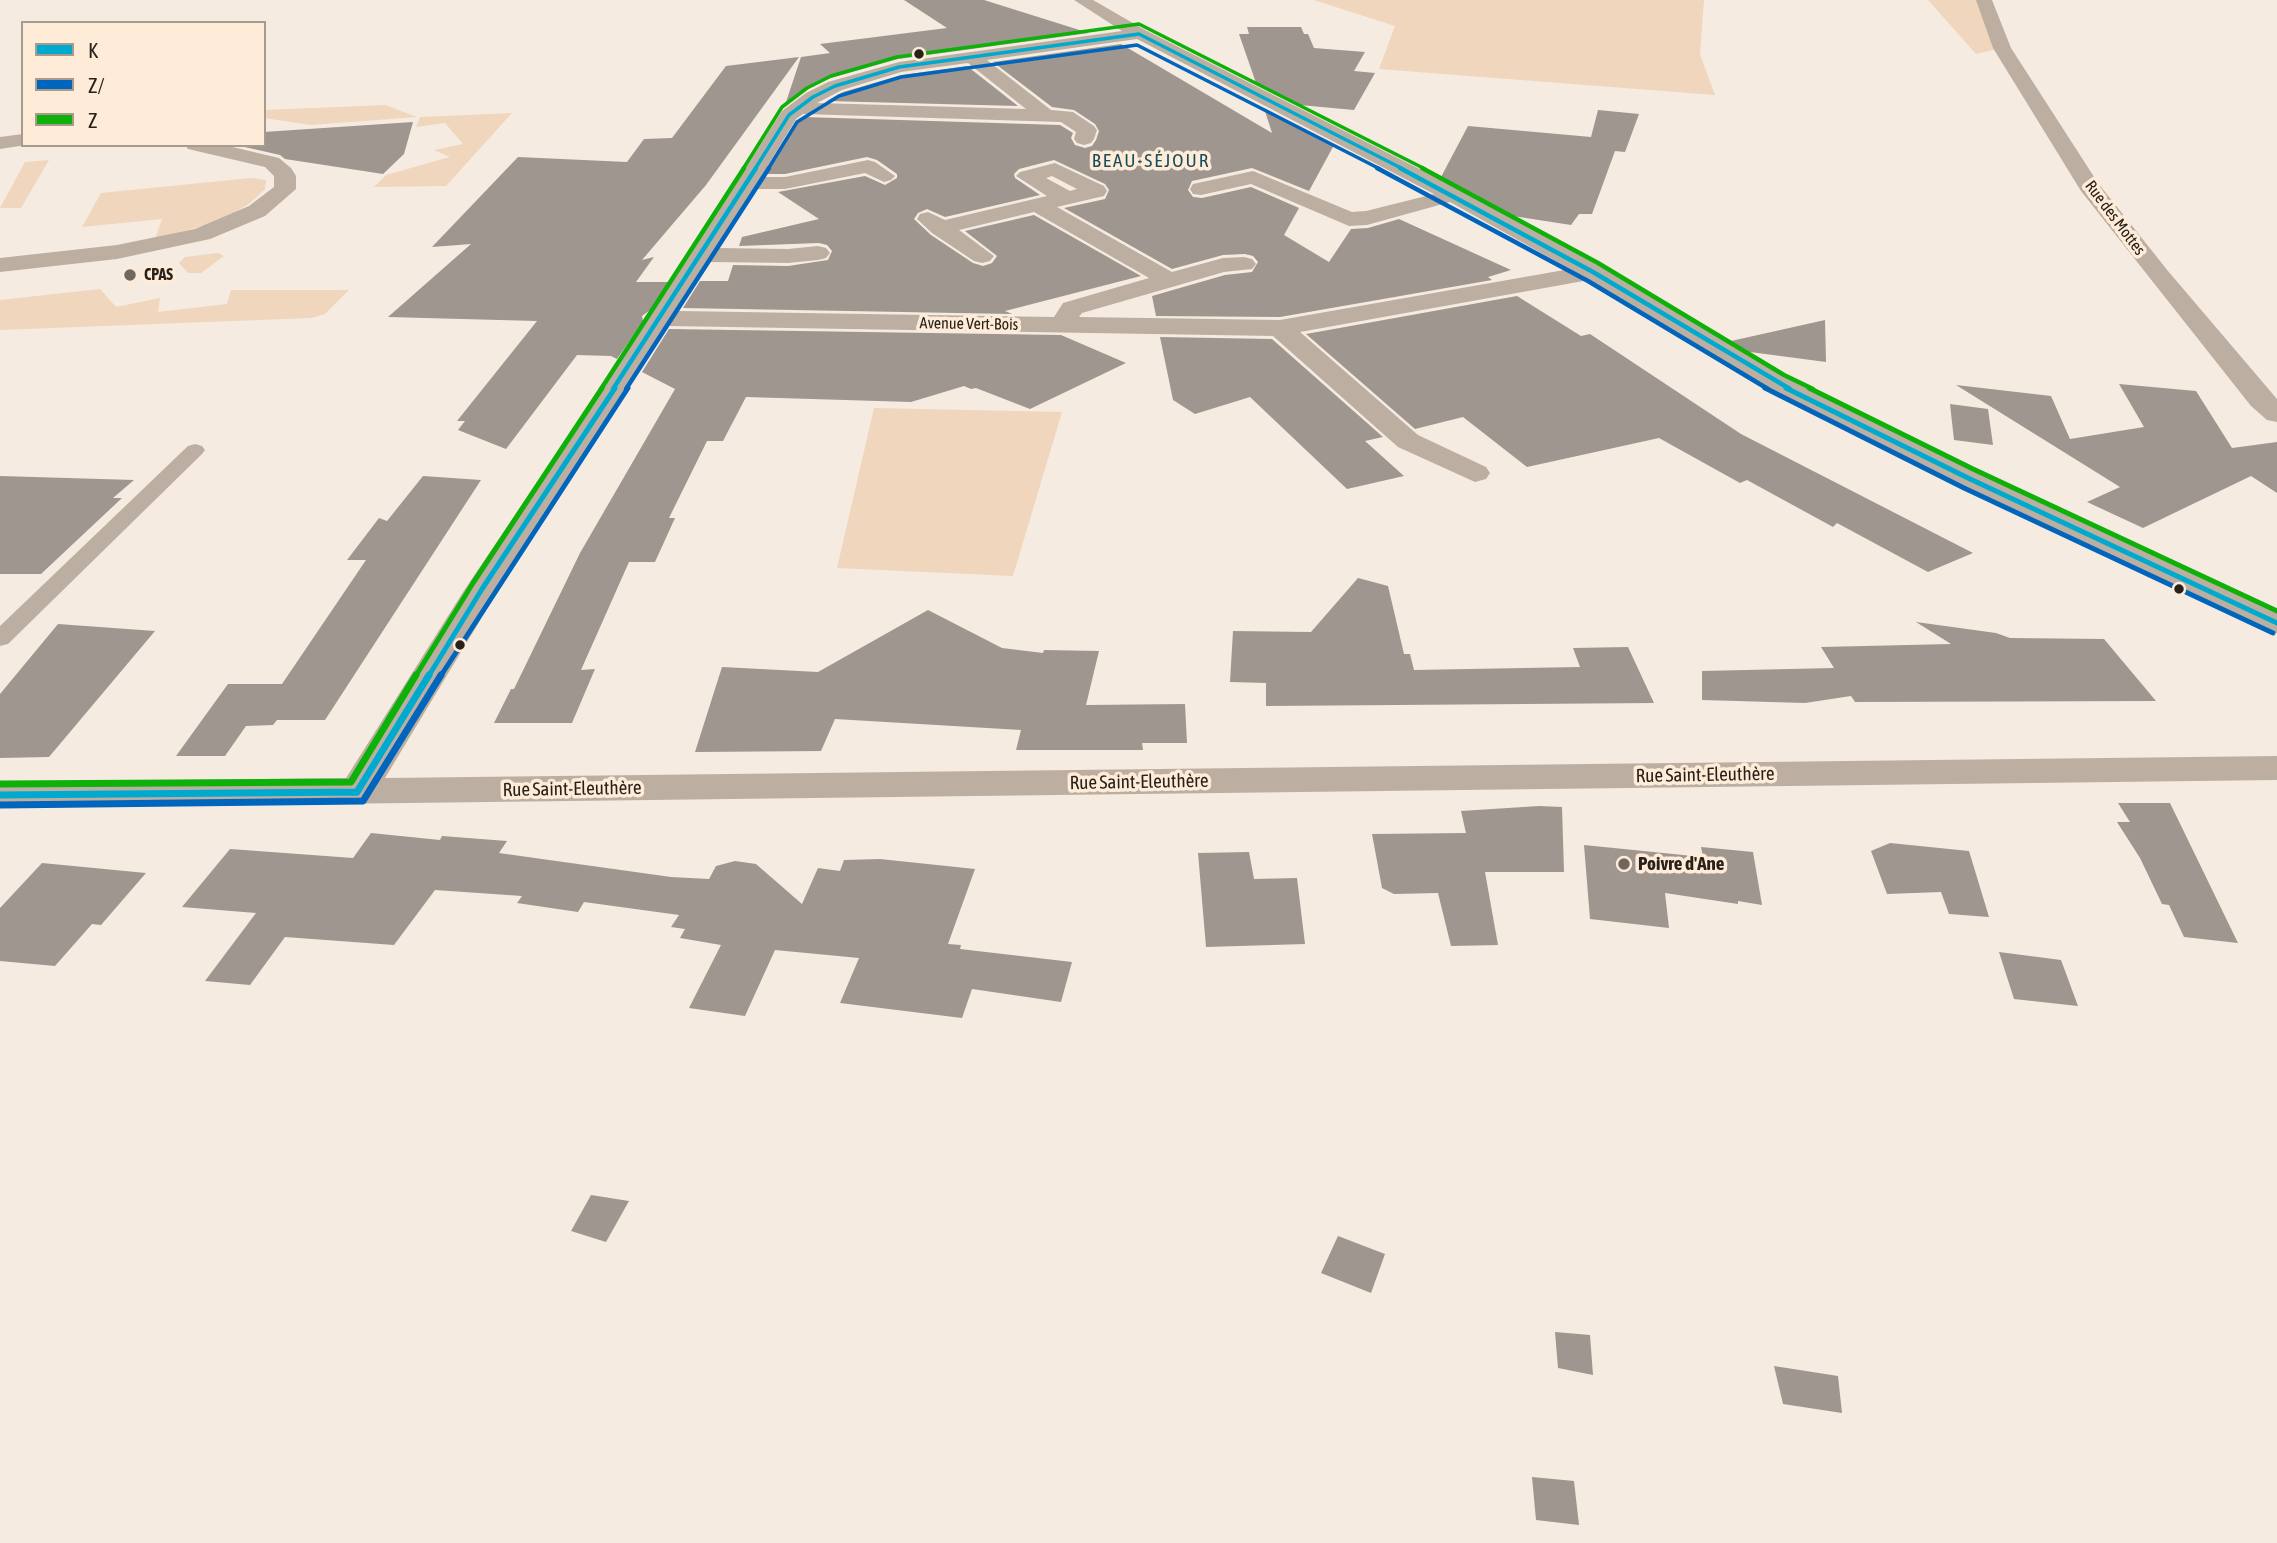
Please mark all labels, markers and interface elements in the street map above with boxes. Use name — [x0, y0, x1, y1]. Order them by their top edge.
legend — [21, 21, 266, 147]
text: K — [88, 38, 98, 62]
unlabelled marker — [912, 47, 926, 61]
text: Z/ — [88, 73, 105, 97]
text: Z — [88, 108, 97, 132]
district label: BEAU-SÉJOUR — [1093, 150, 1209, 172]
street label: Rue des Mottes — [2081, 177, 2149, 259]
place label: CPAS — [144, 265, 173, 285]
marker: CPAS — [122, 267, 138, 283]
street label: Avenue Vert-Bois — [919, 314, 1019, 334]
unlabelled marker — [2172, 582, 2186, 596]
unlabelled marker — [453, 638, 467, 652]
street label: Rue Saint-Eleuthère — [1635, 762, 1775, 788]
street label: Rue Saint-Eleuthère — [1069, 769, 1209, 795]
street label: Rue Saint-Eleuthère — [502, 776, 642, 802]
place label: Poivre d'Ane — [1638, 853, 1724, 875]
marker: Poivre d'Ane — [1616, 856, 1632, 872]

